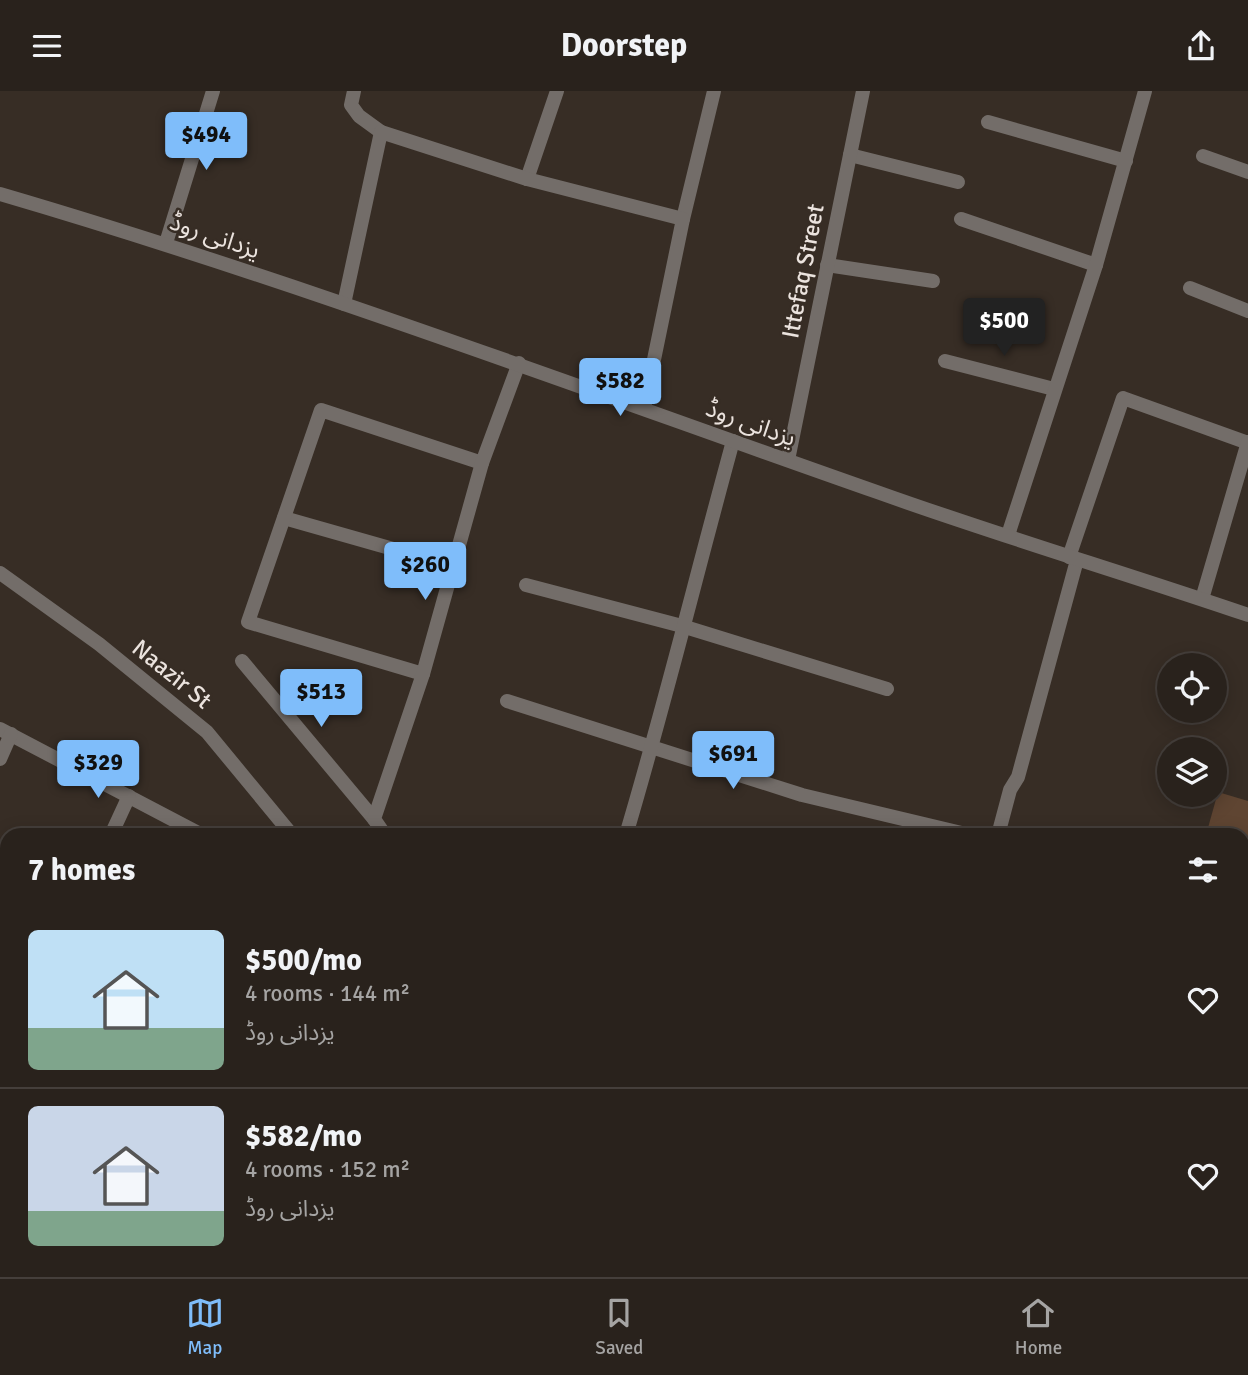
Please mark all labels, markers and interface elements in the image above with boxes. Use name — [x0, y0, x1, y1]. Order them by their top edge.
text: Doorstep — [561, 26, 687, 65]
icon: menu — [28, 27, 66, 65]
icon: share — [1182, 27, 1220, 65]
pin: $494 — [165, 113, 247, 172]
text: $494 — [181, 120, 231, 149]
street label: Ittefaq Street — [775, 201, 831, 341]
street label: یزدانی روڈ — [166, 207, 264, 265]
pin: $500 — [963, 299, 1045, 358]
text: $500 — [979, 306, 1029, 335]
pin: $582 — [579, 359, 661, 418]
text: $582 — [595, 366, 645, 395]
street label: یزدانی روڈ — [702, 393, 800, 453]
pin: $260 — [384, 543, 466, 602]
text: $260 — [400, 550, 450, 579]
street label: Naazir St — [126, 633, 218, 715]
map controls — [1157, 653, 1227, 807]
button: locate — [1157, 653, 1227, 723]
pin: $513 — [280, 669, 362, 729]
text: $513 — [296, 677, 346, 706]
pin: $691 — [692, 731, 774, 791]
button: layers — [1157, 737, 1227, 807]
text: $691 — [708, 739, 758, 768]
pin: $329 — [57, 741, 139, 800]
text: $329 — [73, 748, 123, 777]
icon: filters — [1184, 851, 1222, 889]
text: 7 homes — [28, 852, 135, 889]
text: $500/mo — [245, 942, 362, 979]
icon: home — [84, 958, 168, 1042]
text: 4 rooms · 144 m² — [245, 979, 410, 1008]
icon: heart — [1184, 981, 1222, 1019]
text: یزدانی روڈ — [245, 1018, 335, 1047]
text: $582/mo — [245, 1118, 362, 1155]
icon: home — [84, 1134, 168, 1218]
text: 4 rooms · 152 m² — [245, 1155, 410, 1184]
icon: heart — [1184, 1157, 1222, 1195]
text: یزدانی روڈ — [245, 1194, 335, 1223]
tab: Map — [186, 1294, 224, 1360]
tab: Saved — [595, 1294, 643, 1360]
tab: Home — [1015, 1294, 1062, 1360]

